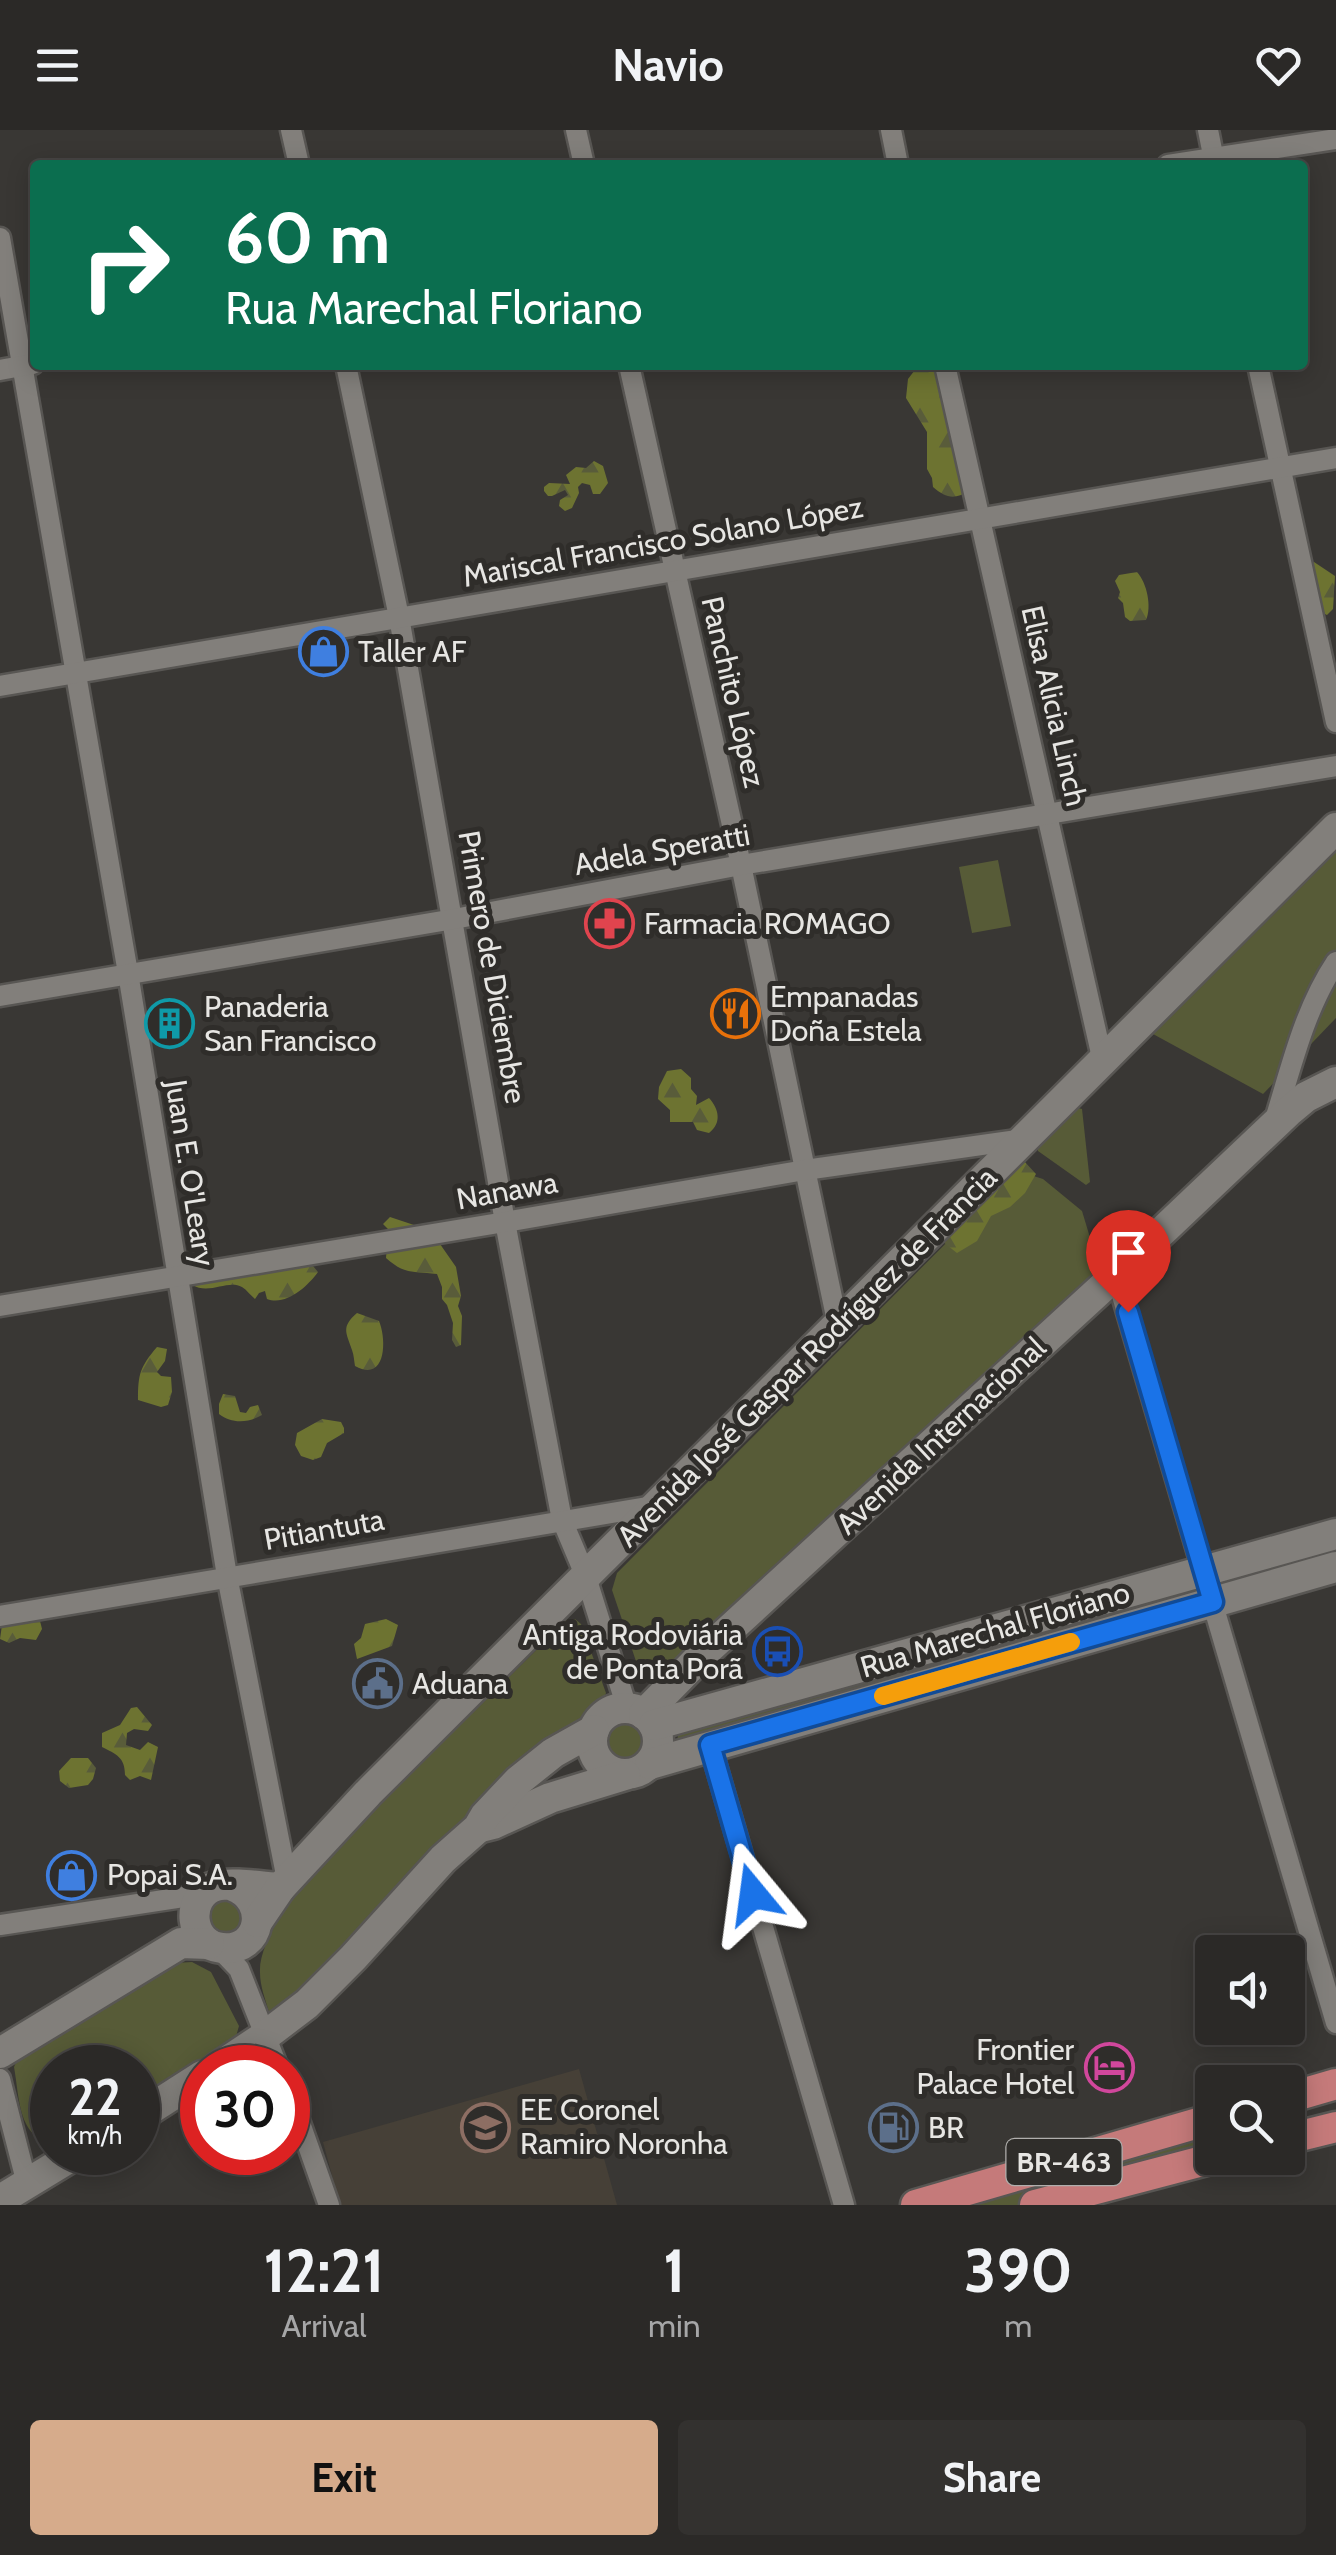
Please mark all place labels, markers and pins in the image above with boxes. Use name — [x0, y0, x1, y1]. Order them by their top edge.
shop icon: Taller AF — [297, 626, 349, 678]
place label: Taller AF — [358, 633, 467, 670]
pharmacy icon: Farmacia ROMAGO — [583, 898, 635, 950]
place label: Farmacia ROMAGO — [644, 905, 891, 942]
place label: Empanadas Doña Estela — [770, 978, 922, 1049]
place label: Panaderia San Francisco — [204, 988, 377, 1059]
restaurant icon: Empanadas Doña Estela — [709, 988, 761, 1040]
building icon: Panaderia San Francisco — [143, 998, 195, 1050]
pin — [1086, 1210, 1171, 1313]
place label: Antiga Rodoviária de Ponta Porã — [523, 1616, 744, 1687]
bus stop icon: Antiga Rodoviária de Ponta Porã — [752, 1626, 804, 1678]
public building icon: Aduana — [351, 1658, 403, 1710]
place label: Aduana — [412, 1665, 509, 1702]
shop icon: Popai S.A. — [46, 1849, 98, 1901]
place label: Popai S.A. — [107, 1856, 233, 1893]
place label: Frontier Palace Hotel — [916, 2031, 1075, 2102]
hotel icon: Frontier Palace Hotel — [1083, 2041, 1135, 2093]
place label: EE Coronel Ramiro Noronha — [520, 2091, 728, 2162]
school or university icon: EE Coronel Ramiro Noronha — [459, 2101, 511, 2153]
fuel station icon: BR — [867, 2102, 919, 2154]
place label: BR — [928, 2109, 964, 2146]

